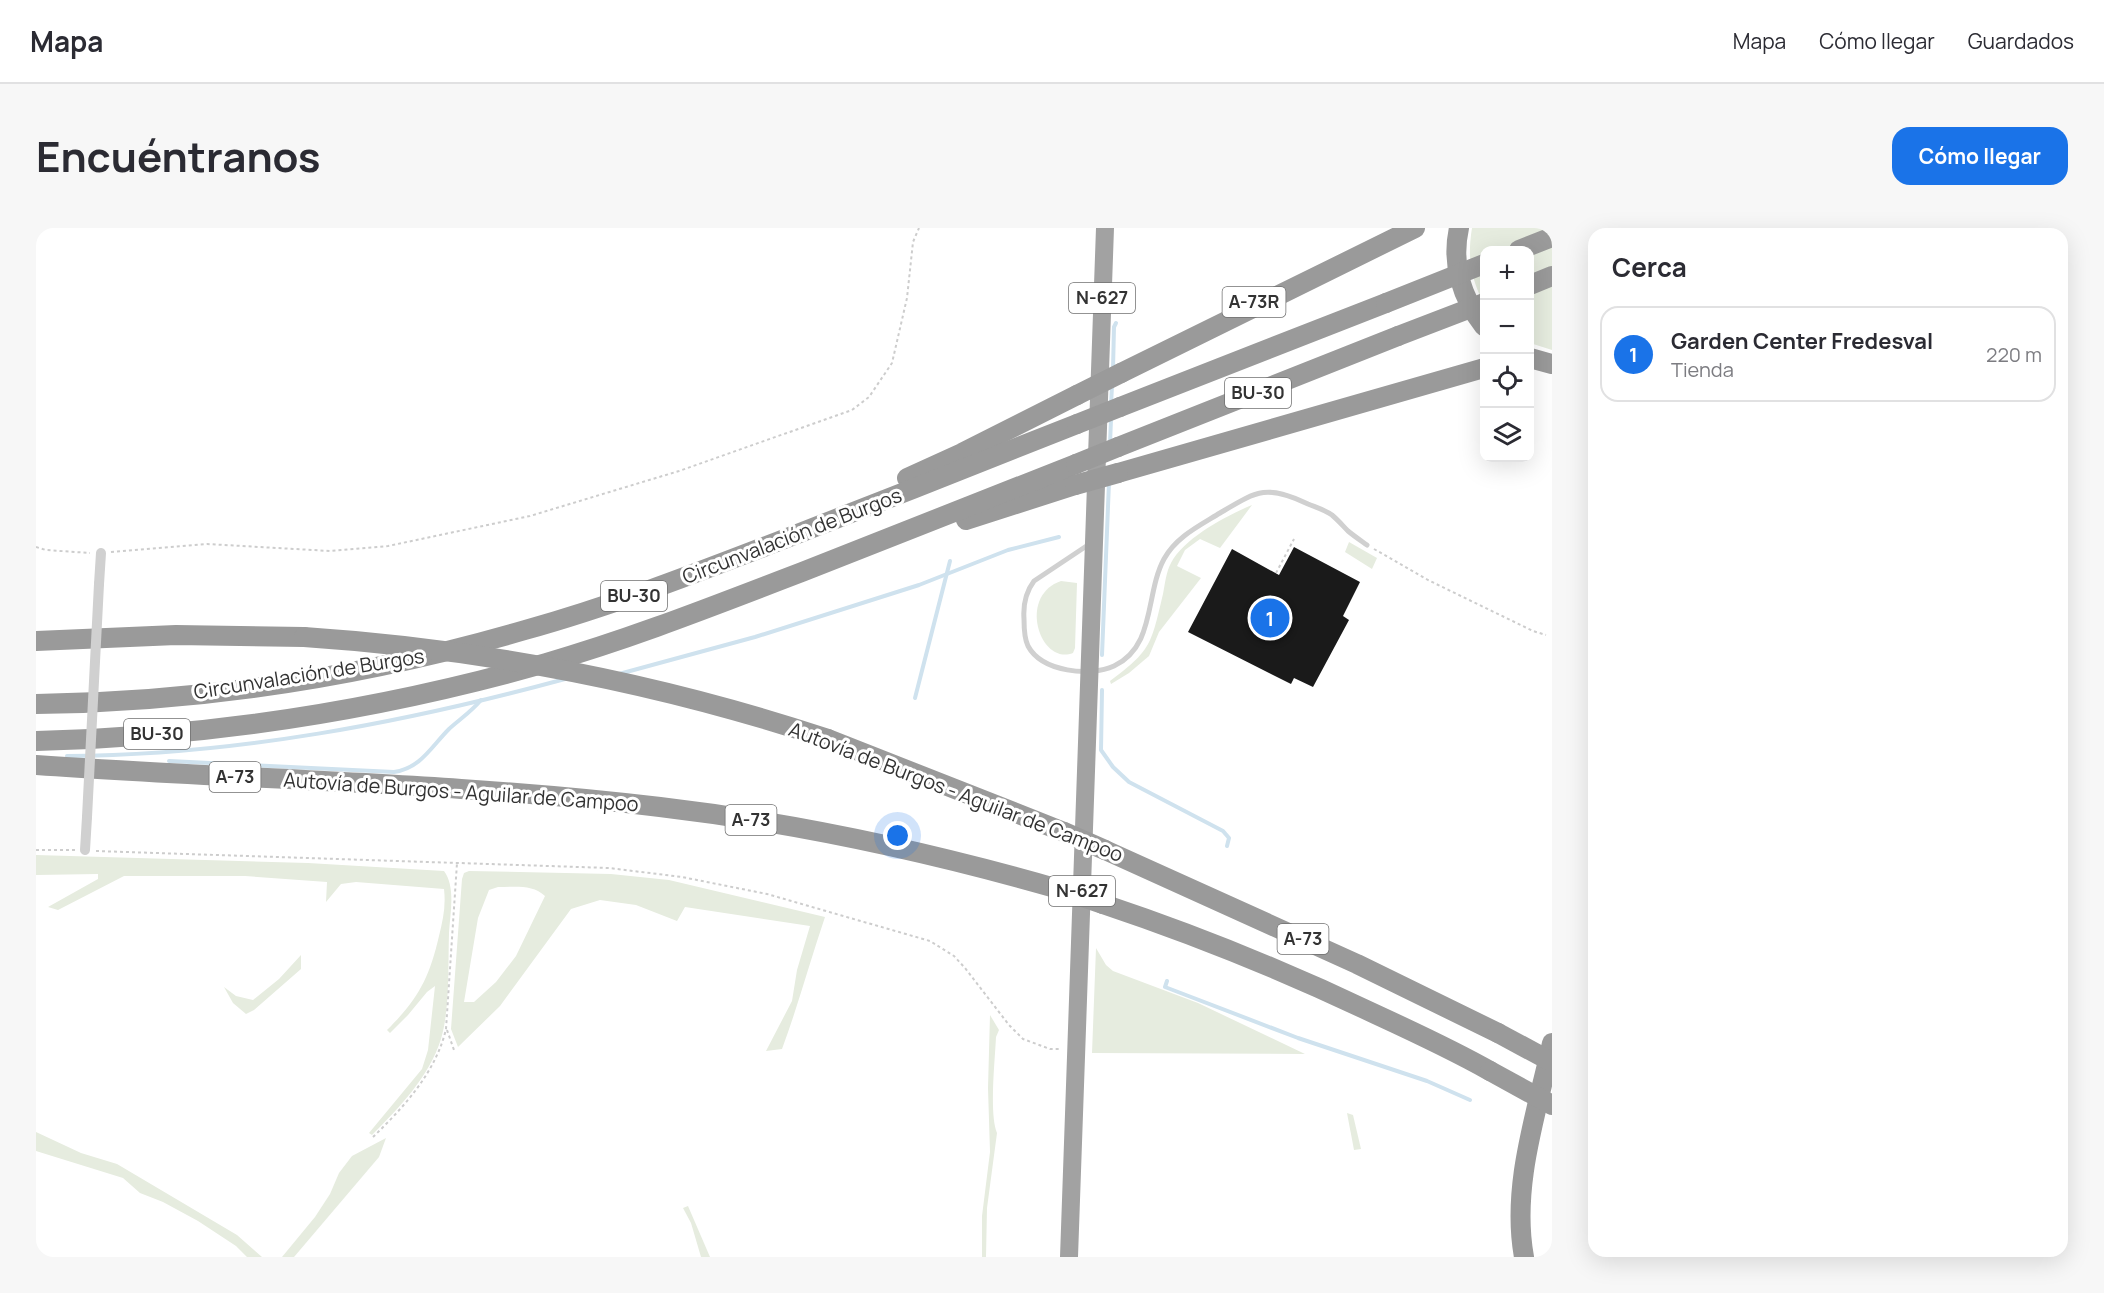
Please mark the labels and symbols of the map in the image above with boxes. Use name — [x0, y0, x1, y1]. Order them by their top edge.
road number: N-627 — [1069, 283, 1135, 313]
road number: A-73R — [1222, 287, 1286, 317]
road number: BU-30 — [1225, 378, 1291, 408]
street label: Circunvalación de Burgos — [678, 481, 905, 590]
road number: BU-30 — [601, 581, 667, 611]
pin: 1 — [1250, 596, 1290, 640]
street label: Circunvalación de Burgos — [192, 642, 426, 705]
street label: Autovía de Burgos - Aguilar de Campoo — [785, 715, 1127, 868]
road number: BU-30 — [124, 719, 190, 749]
road number: A-73 — [210, 762, 260, 792]
street label: Autovía de Burgos - Aguilar de Campoo — [283, 766, 640, 817]
road number: A-73 — [726, 805, 776, 835]
your location — [883, 821, 912, 850]
road number: N-627 — [1049, 876, 1115, 906]
road number: A-73 — [1278, 924, 1328, 954]

